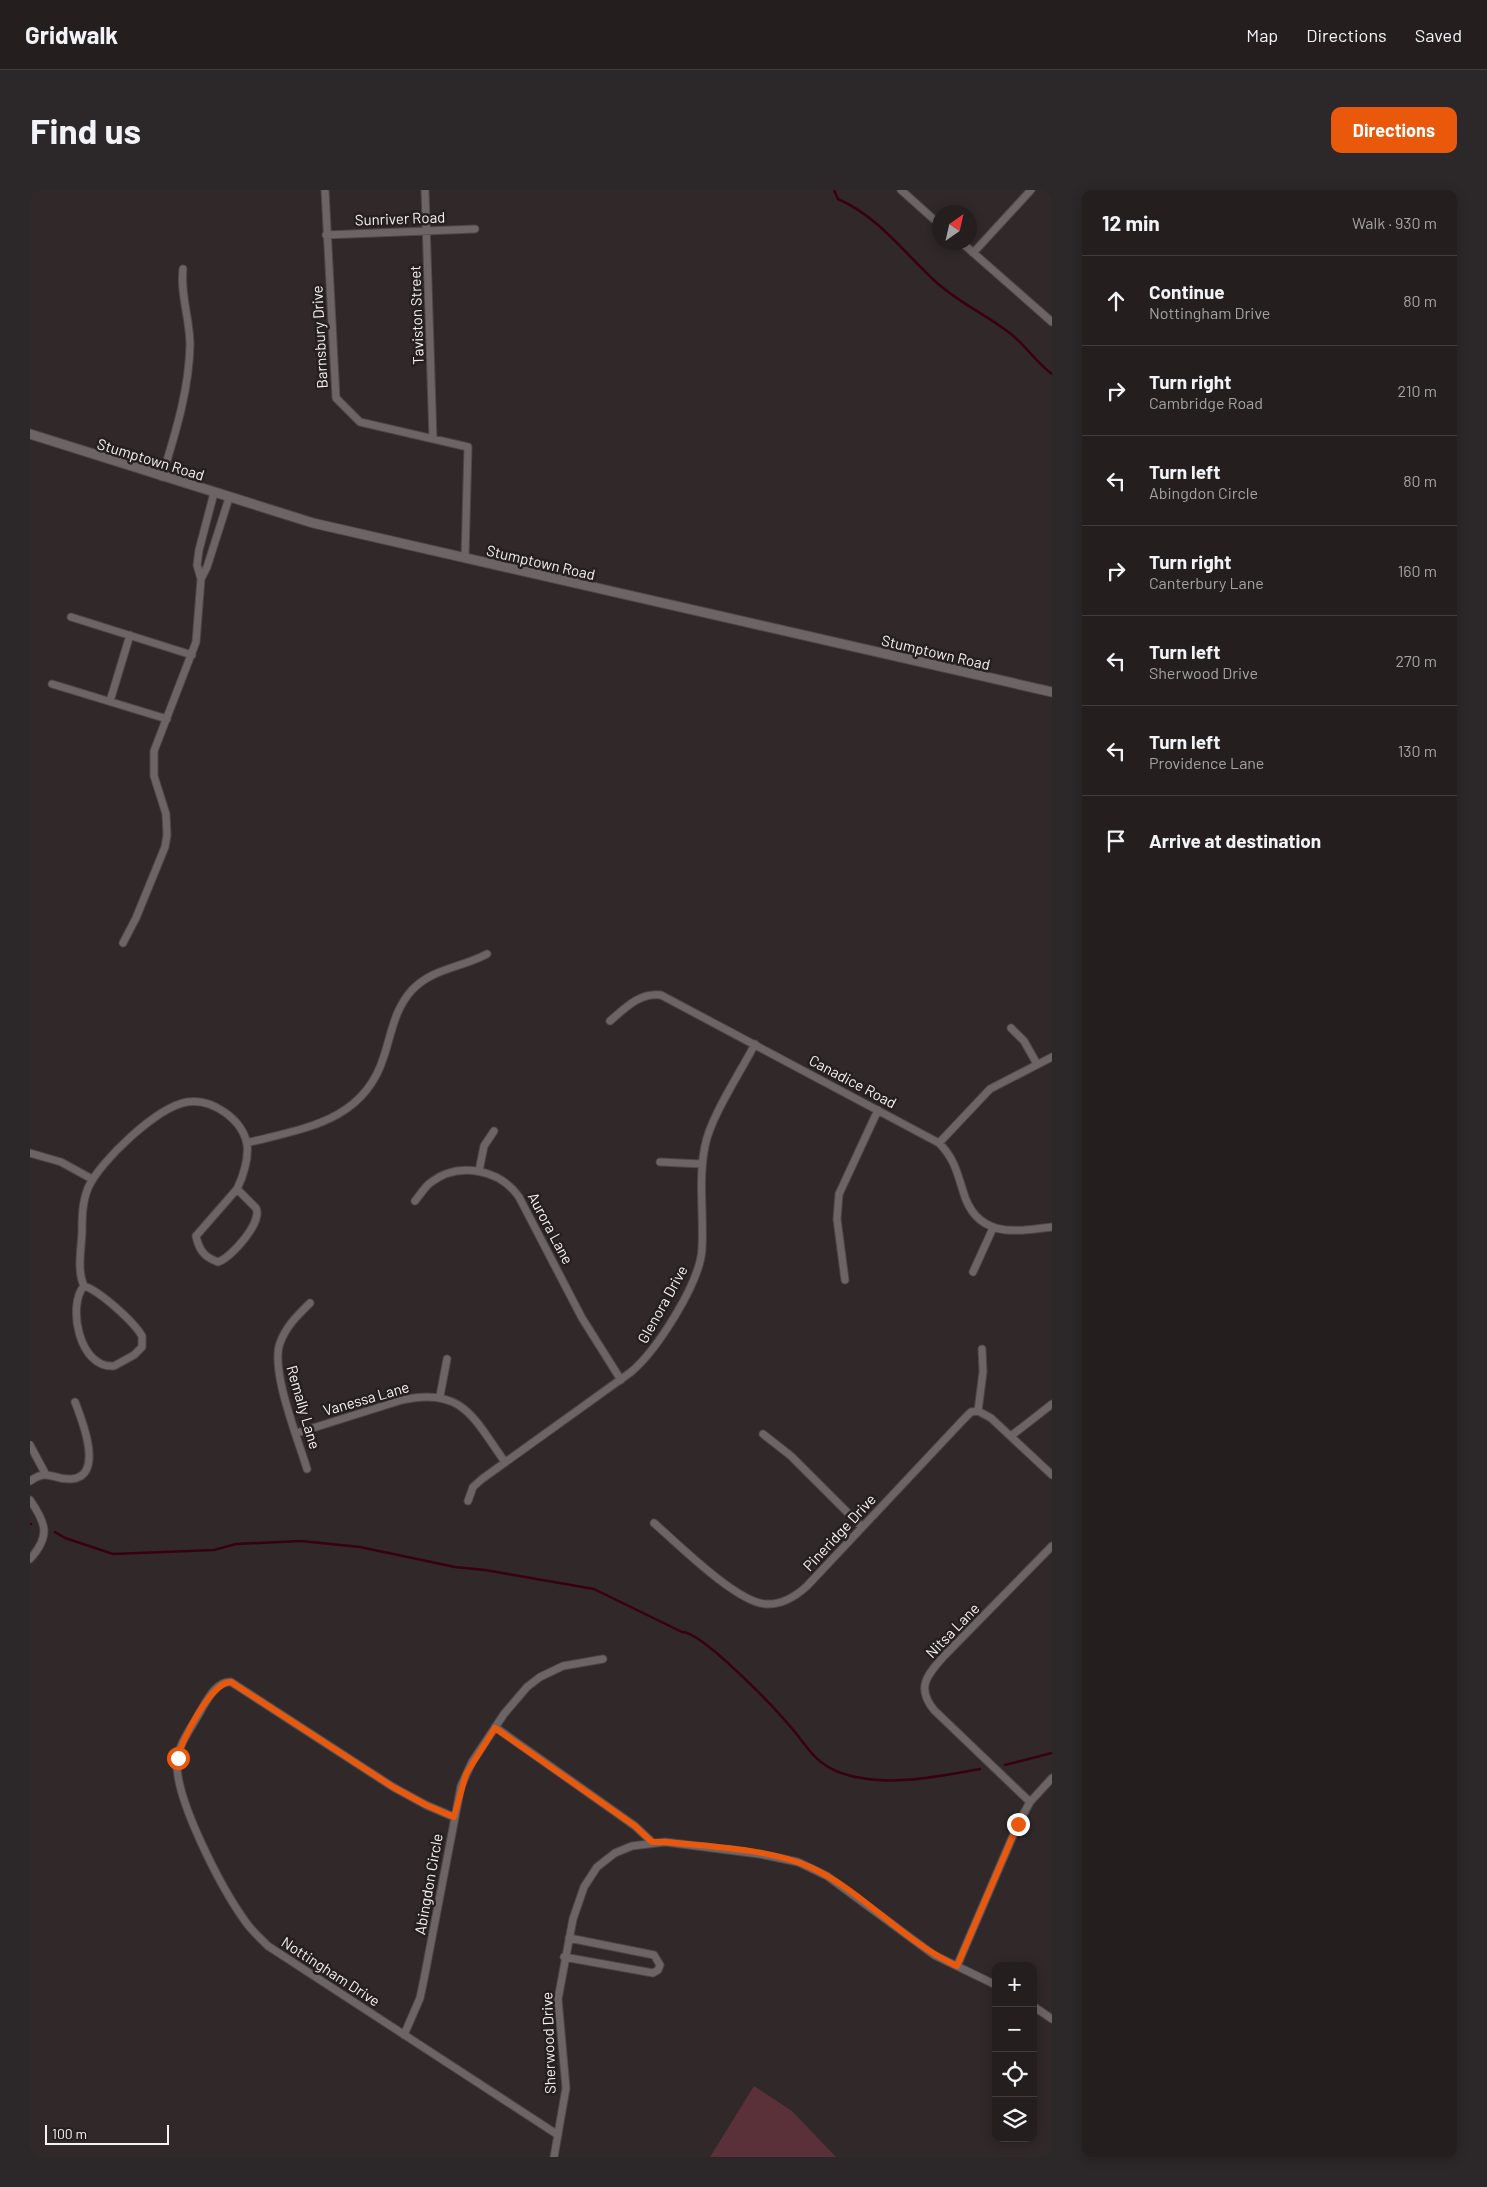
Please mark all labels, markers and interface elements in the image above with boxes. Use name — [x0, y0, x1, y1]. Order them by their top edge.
text: Gridwalk — [25, 20, 118, 49]
text: Map — [1246, 24, 1278, 46]
text: Directions — [1306, 24, 1387, 46]
text: Saved — [1415, 24, 1462, 46]
button: Directions — [1331, 107, 1457, 153]
text: Find us — [30, 109, 141, 151]
north arrow — [932, 205, 977, 250]
street label: Sunriver Road — [354, 207, 446, 229]
text: 12 min — [1102, 210, 1160, 235]
text: Walk · 930 m — [1352, 213, 1437, 232]
street label: Taviston Street — [405, 265, 427, 365]
text: Continue — [1149, 280, 1225, 303]
street label: Barnsbury Drive — [307, 285, 331, 389]
icon: ahead — [1102, 287, 1130, 315]
text: 80 m — [1403, 291, 1437, 310]
text: Nottingham Drive — [1149, 303, 1270, 322]
text: Turn right — [1149, 370, 1231, 393]
icon: right — [1102, 377, 1130, 405]
text: 210 m — [1398, 381, 1437, 400]
text: Cambridge Road — [1149, 393, 1263, 412]
street label: Stumptown Road — [95, 434, 207, 484]
text: Turn left — [1149, 460, 1220, 483]
icon: left — [1102, 467, 1130, 495]
text: 80 m — [1403, 471, 1437, 490]
text: Abingdon Circle — [1149, 483, 1258, 502]
street label: Stumptown Road — [485, 541, 597, 583]
text: Turn right — [1149, 550, 1231, 573]
icon: right — [1102, 557, 1130, 585]
text: 160 m — [1398, 561, 1437, 580]
text: Canterbury Lane — [1149, 573, 1264, 592]
street label: Stumptown Road — [880, 631, 992, 673]
text: Turn left — [1149, 640, 1220, 663]
icon: left — [1102, 647, 1130, 675]
text: 270 m — [1395, 651, 1437, 670]
text: Sherwood Drive — [1149, 663, 1258, 682]
text: Turn left — [1149, 730, 1220, 753]
icon: left — [1102, 737, 1130, 765]
text: 130 m — [1398, 741, 1437, 760]
text: Providence Lane — [1149, 753, 1264, 772]
icon: arrive — [1102, 827, 1130, 855]
text: Arrive at destination — [1149, 829, 1321, 852]
street label: Canadice Road — [806, 1050, 900, 1112]
street label: Aurora Lane — [525, 1189, 577, 1267]
street label: Glenora Drive — [633, 1262, 691, 1346]
street label: Remally Lane — [283, 1363, 325, 1451]
street label: Vanessa Lane — [321, 1377, 411, 1419]
street label: Pineridge Drive — [799, 1490, 879, 1574]
street label: Nitsa Lane — [921, 1599, 983, 1661]
route start — [167, 1747, 190, 1770]
route end — [1007, 1813, 1030, 1836]
street label: Abingdon Circle — [410, 1832, 446, 1936]
street label: Nottingham Drive — [278, 1933, 384, 2010]
map controls — [992, 1962, 1037, 2142]
button: + — [992, 1962, 1037, 2007]
street label: Sherwood Drive — [537, 1992, 559, 2094]
button: − — [992, 2007, 1037, 2052]
button: locate — [992, 2052, 1037, 2097]
button: layers — [992, 2097, 1037, 2142]
scale bar — [45, 2122, 169, 2145]
text: 100 m — [52, 2125, 87, 2142]

